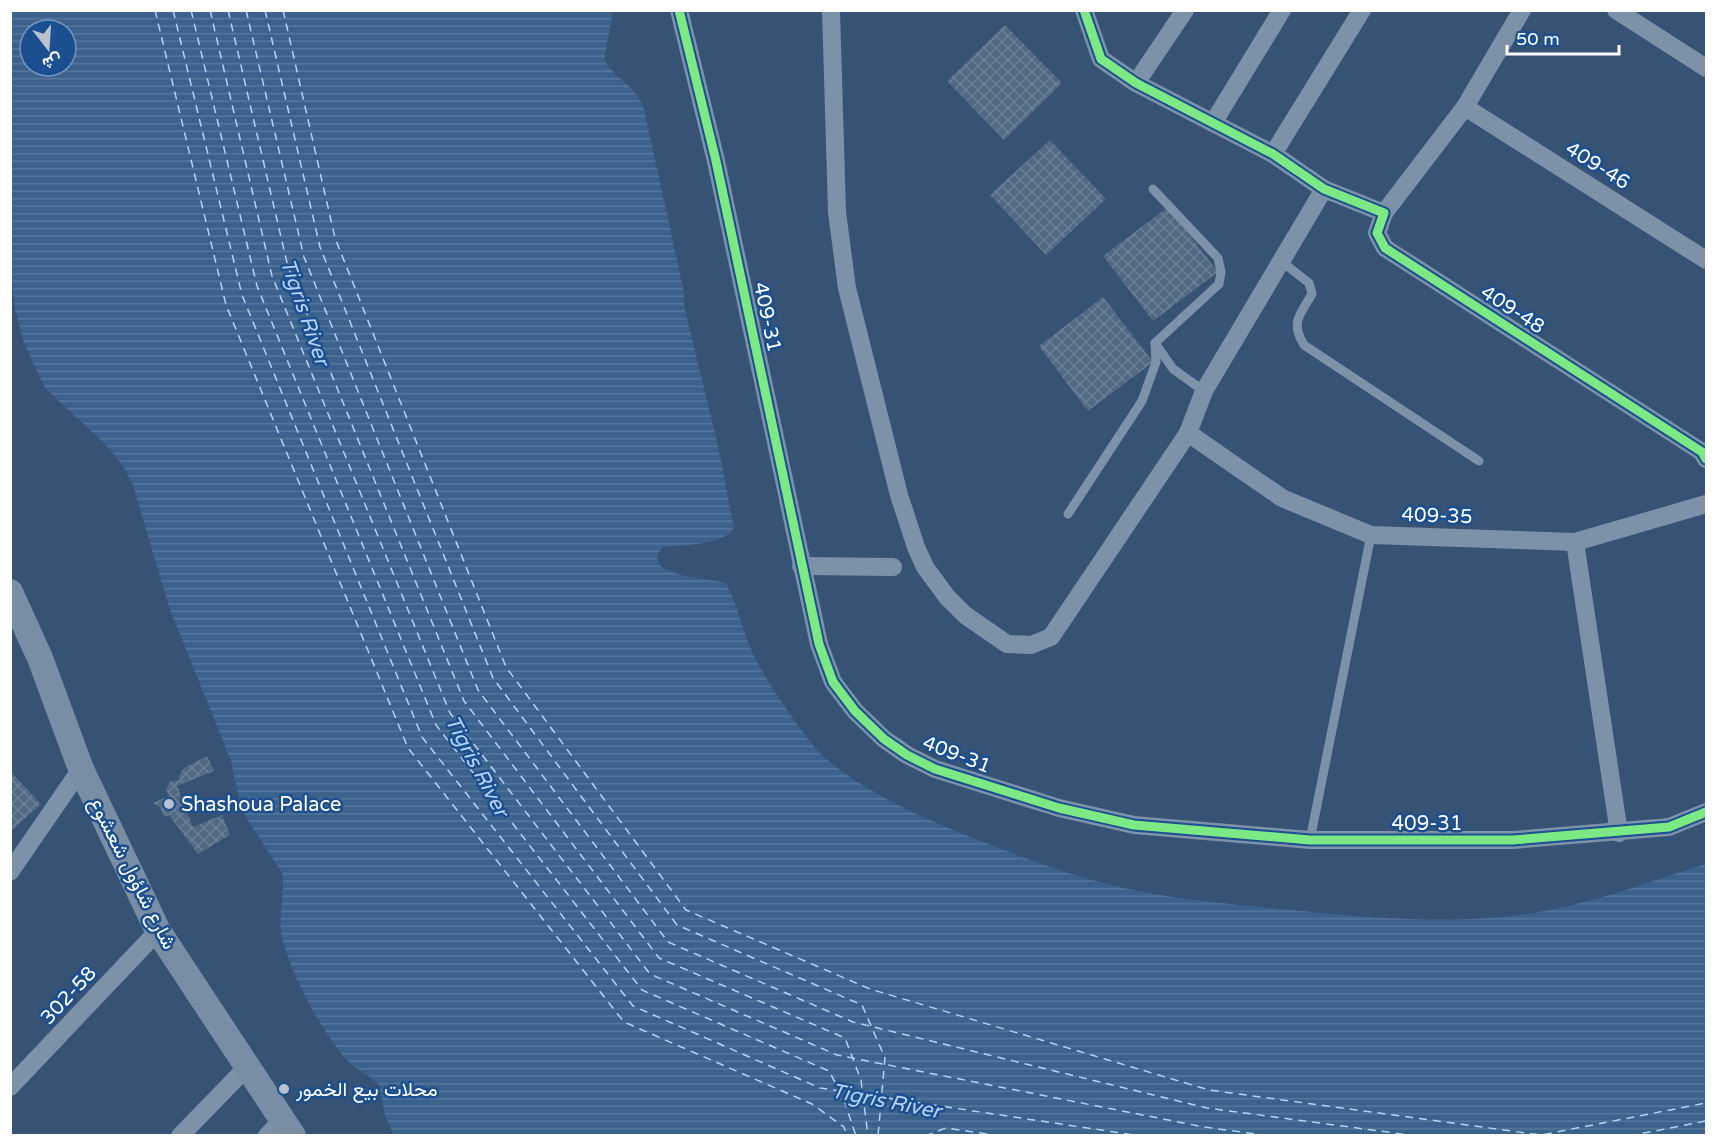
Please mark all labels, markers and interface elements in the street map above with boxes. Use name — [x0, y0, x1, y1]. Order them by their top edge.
north arrow — [18, 18, 78, 78]
scale bar — [1507, 18, 1620, 56]
text: 50 m — [1516, 28, 1560, 50]
text: ش — [40, 49, 64, 74]
street label: 409-46 — [1561, 137, 1634, 195]
water label: Tigris River — [275, 256, 335, 371]
street label: 409-31 — [748, 280, 786, 354]
street label: 409-48 — [1476, 280, 1549, 339]
street label: 409-35 — [1401, 503, 1473, 529]
water label: Tigris River — [439, 711, 515, 824]
street label: 409-31 — [919, 731, 994, 779]
street label: شارع شاؤول شعشوع — [82, 793, 181, 954]
place label: Shashoua Palace — [181, 793, 341, 817]
marker: Shashoua Palace — [162, 797, 176, 811]
street label: 409-31 — [1392, 812, 1462, 836]
street label: 302-58 — [36, 962, 102, 1030]
place label: محلات بيع الخمور — [295, 1078, 438, 1103]
water label: Tigris River — [829, 1079, 946, 1125]
marker: محلات بيع الخمور — [277, 1082, 291, 1096]

